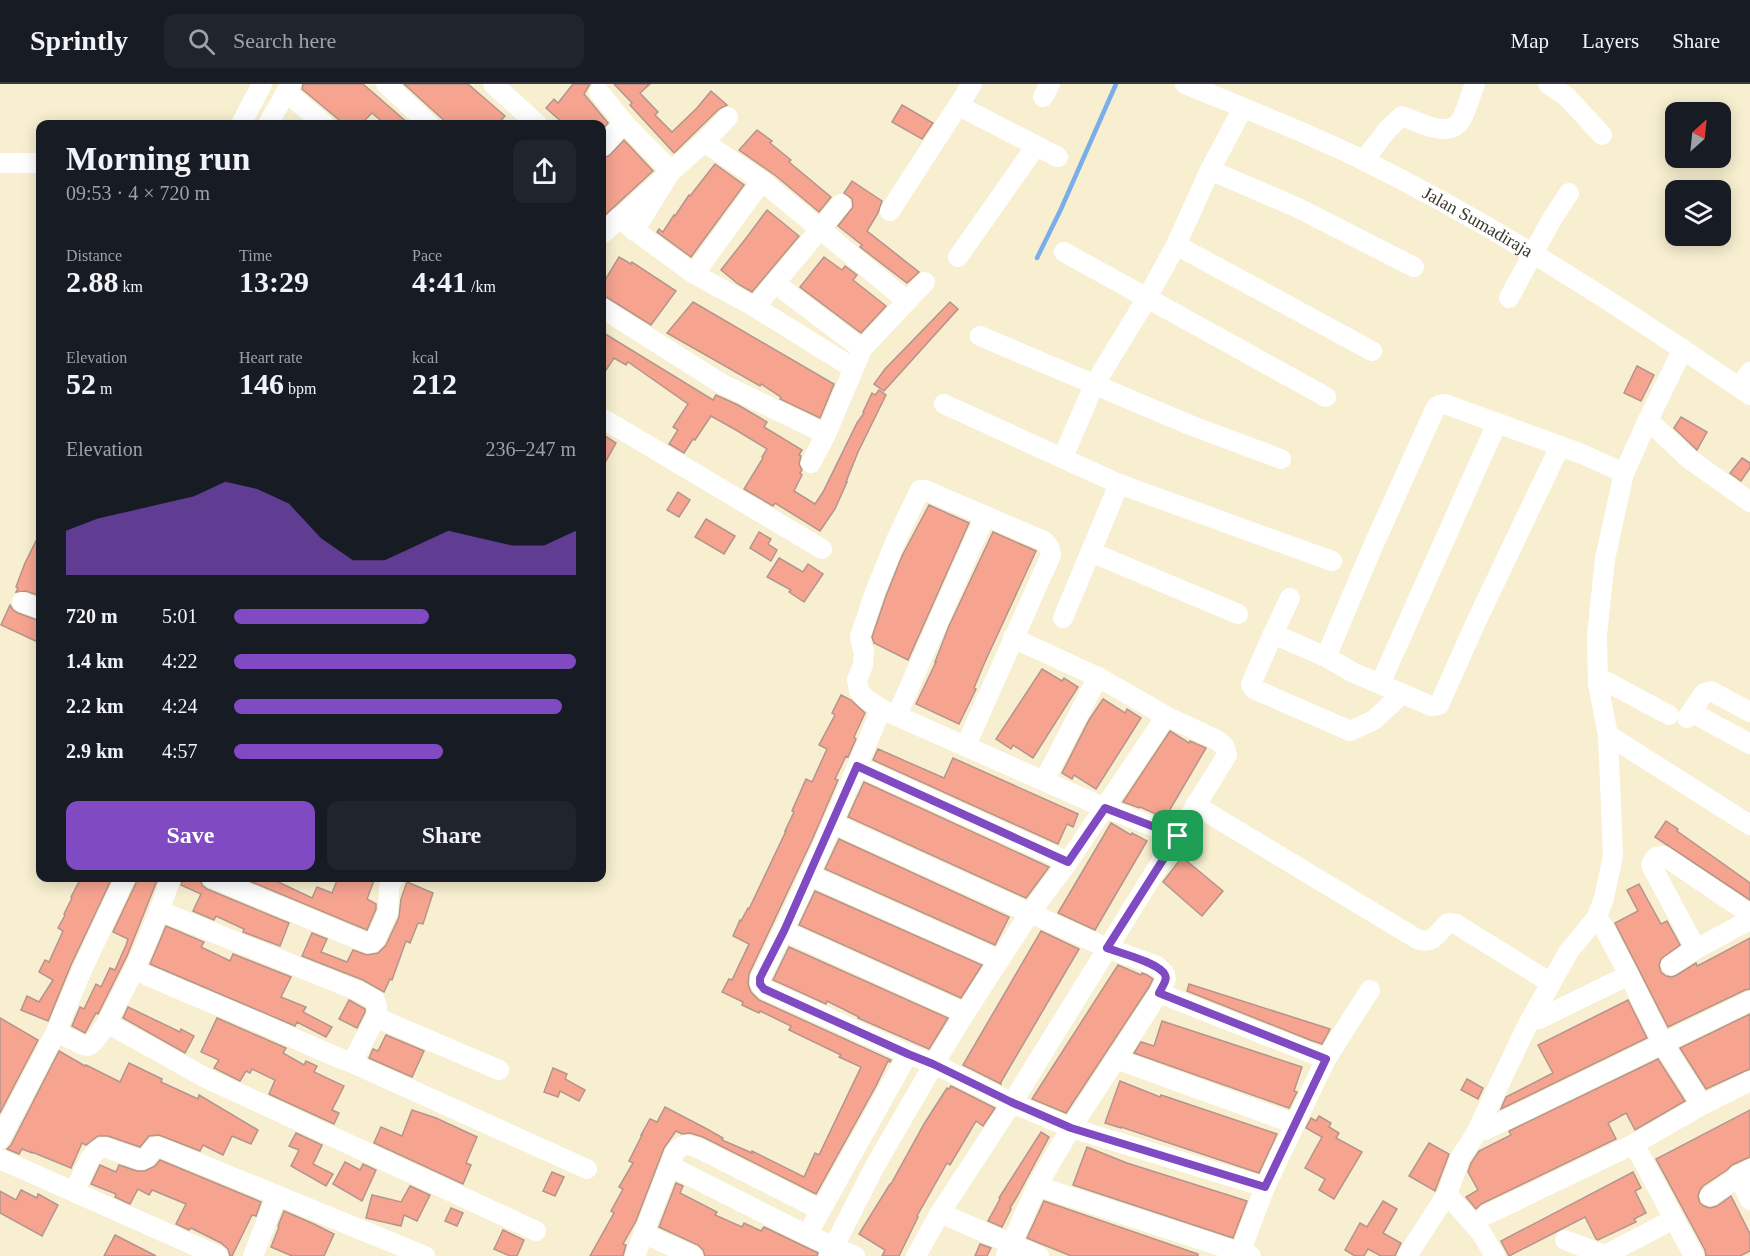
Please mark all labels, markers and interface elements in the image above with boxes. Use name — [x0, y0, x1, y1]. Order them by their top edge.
search box — [164, 14, 584, 68]
text: Sprintly — [30, 25, 128, 56]
icon: search — [185, 25, 218, 58]
text: Search here — [233, 28, 336, 53]
text: Map — [1511, 29, 1549, 53]
text: Layers — [1582, 29, 1639, 53]
text: Share — [1672, 29, 1720, 53]
north arrow — [1665, 102, 1731, 168]
map controls — [1665, 102, 1731, 246]
button: share — [513, 140, 576, 203]
text: Morning run — [66, 141, 250, 177]
button: layers — [1665, 180, 1731, 246]
text: 09:53 · 4 × 720 m — [66, 182, 210, 204]
street label: Jalan Sumadiraja — [1419, 183, 1536, 261]
text: Distance — [66, 247, 122, 264]
text: Time — [239, 247, 272, 264]
text: Pace — [412, 247, 442, 264]
text: 2.88 — [66, 265, 119, 298]
text: 13:29 — [239, 265, 309, 298]
text: 4:41 — [412, 265, 467, 298]
text: km — [119, 278, 143, 295]
text: /km — [467, 278, 496, 295]
text: Elevation — [66, 349, 127, 366]
text: Heart rate — [239, 349, 303, 366]
text: kcal — [412, 349, 439, 366]
text: 52 — [66, 367, 96, 400]
text: 146 — [239, 367, 284, 400]
text: 212 — [412, 367, 457, 400]
text: m — [96, 380, 112, 397]
text: bpm — [284, 380, 316, 397]
text: Elevation — [66, 438, 143, 460]
text: 236–247 m — [485, 438, 576, 460]
text: 720 m — [66, 605, 118, 627]
text: 5:01 — [162, 605, 198, 627]
text: 1.4 km — [66, 650, 124, 672]
text: 4:22 — [162, 650, 198, 672]
text: 2.2 km — [66, 695, 124, 717]
text: 4:24 — [162, 695, 198, 717]
text: 2.9 km — [66, 740, 124, 762]
text: 4:57 — [162, 740, 198, 762]
button: Save — [66, 801, 315, 870]
button: Share — [327, 801, 576, 870]
pin — [1152, 810, 1203, 861]
icon: arrive — [1161, 819, 1194, 852]

